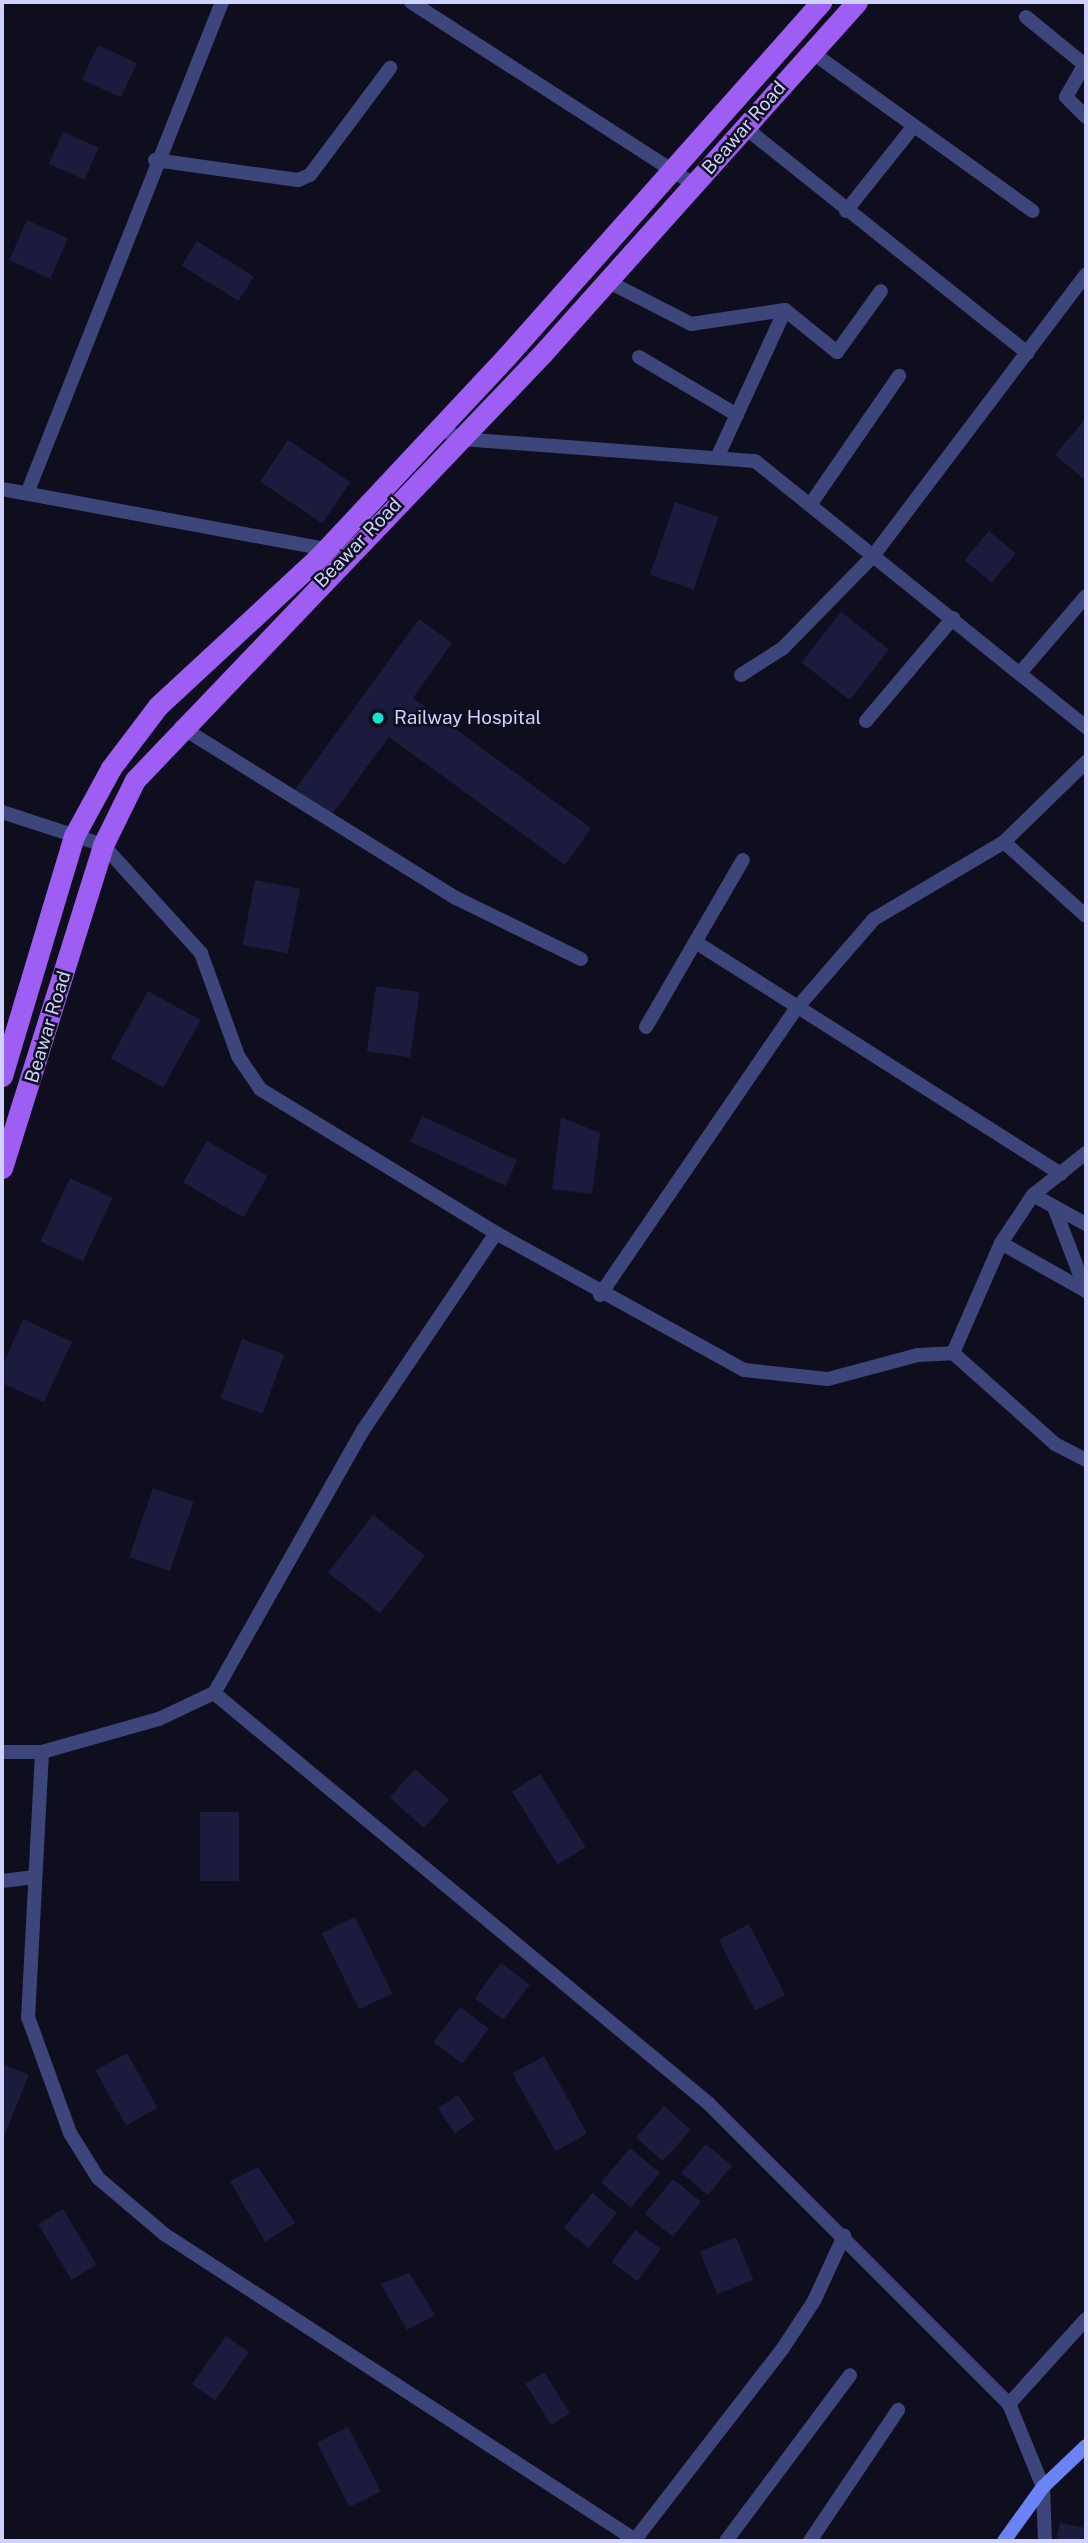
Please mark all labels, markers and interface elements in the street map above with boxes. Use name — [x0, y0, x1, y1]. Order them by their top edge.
street label: Beawar Road — [697, 77, 791, 179]
street label: Beawar Road — [310, 493, 406, 593]
place label: Railway Hospital — [394, 707, 541, 729]
marker: Railway Hospital — [368, 708, 388, 728]
street label: Beawar Road — [20, 968, 76, 1086]

